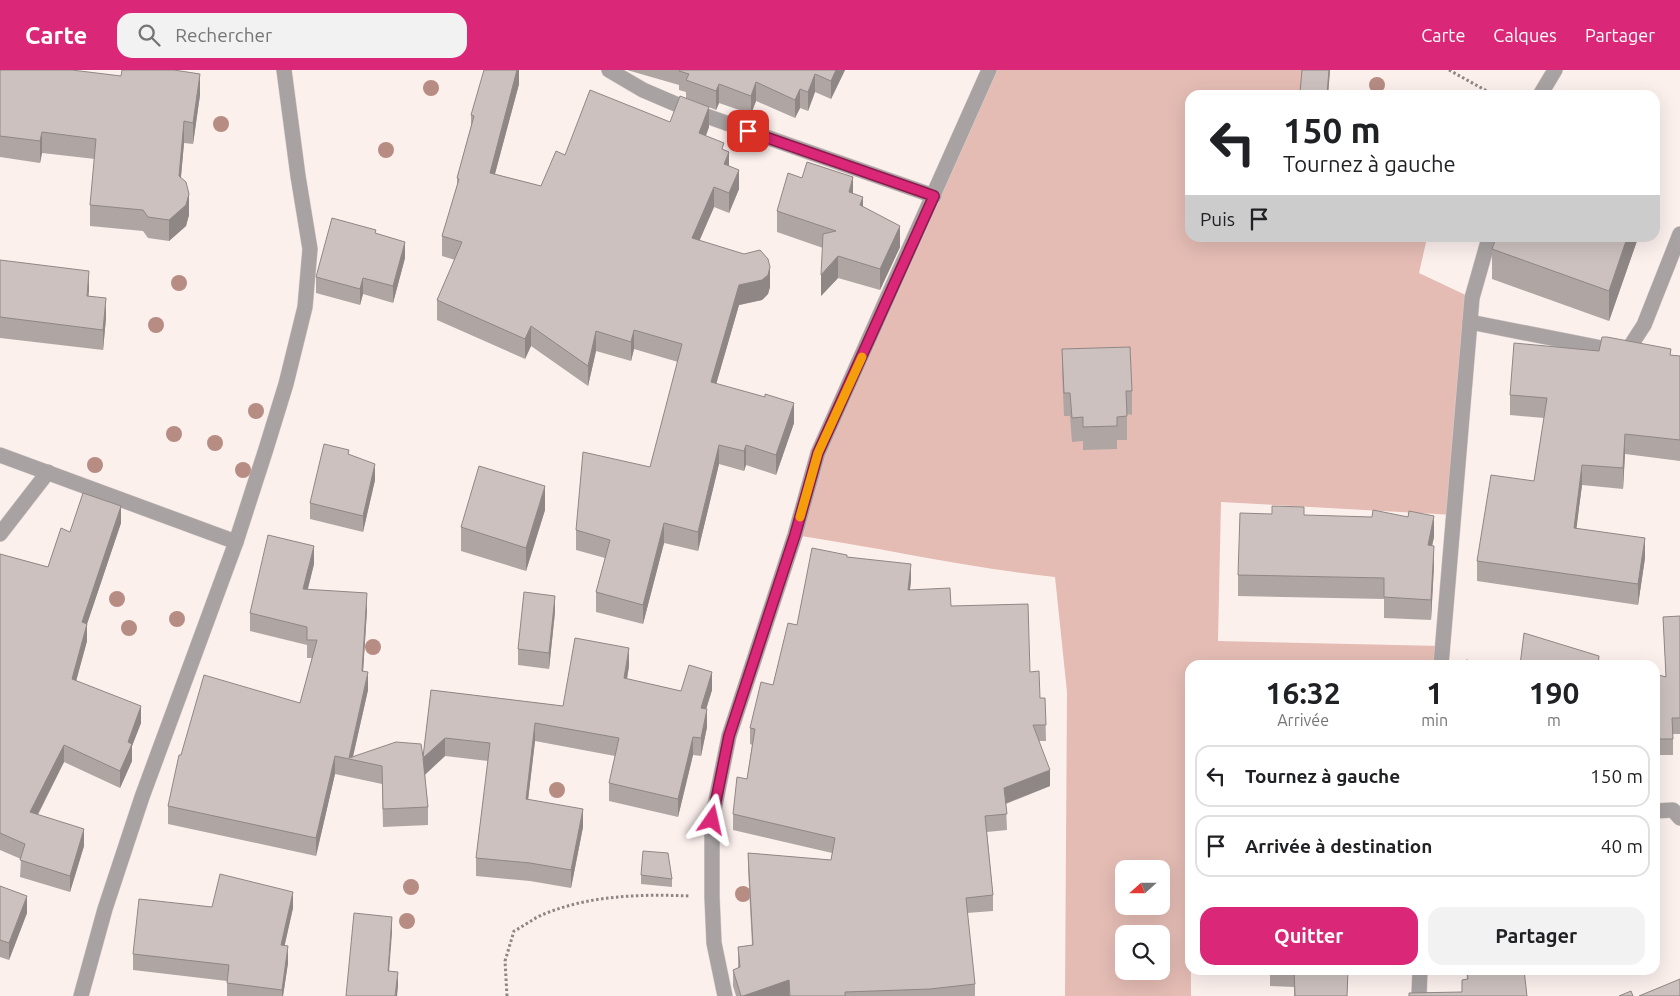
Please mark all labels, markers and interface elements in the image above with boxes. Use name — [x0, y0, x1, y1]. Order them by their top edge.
search box — [117, 13, 467, 58]
icon: search — [135, 21, 163, 49]
text: Carte — [25, 22, 87, 49]
text: Rechercher — [175, 24, 272, 46]
text: Carte — [1421, 25, 1465, 45]
text: Calques — [1493, 25, 1557, 45]
text: Partager — [1585, 25, 1655, 45]
pin — [727, 110, 769, 152]
icon: left — [1200, 110, 1265, 175]
text: 150 m — [1283, 110, 1381, 150]
icon: arrive — [734, 117, 762, 145]
text: Tournez à gauche — [1283, 151, 1456, 176]
icon: arrive — [1245, 205, 1273, 233]
text: Puis — [1200, 208, 1235, 230]
text: 16:32 — [1266, 676, 1341, 710]
text: 1 — [1426, 676, 1443, 710]
text: 190 — [1529, 676, 1579, 710]
text: Arrivée — [1277, 711, 1329, 729]
text: min — [1421, 711, 1448, 729]
text: m — [1547, 711, 1561, 729]
icon: left — [1202, 762, 1230, 790]
text: Tournez à gauche — [1245, 765, 1400, 787]
text: 150 m — [1590, 765, 1643, 787]
position arrow — [685, 793, 737, 845]
icon: arrive — [1202, 832, 1230, 860]
text: Arrivée à destination — [1245, 835, 1432, 857]
text: 40 m — [1601, 835, 1643, 857]
north arrow — [1115, 860, 1170, 915]
map controls — [1115, 860, 1170, 980]
button: Quitter — [1200, 907, 1418, 965]
button: Partager — [1428, 907, 1645, 965]
button: search — [1115, 925, 1170, 980]

